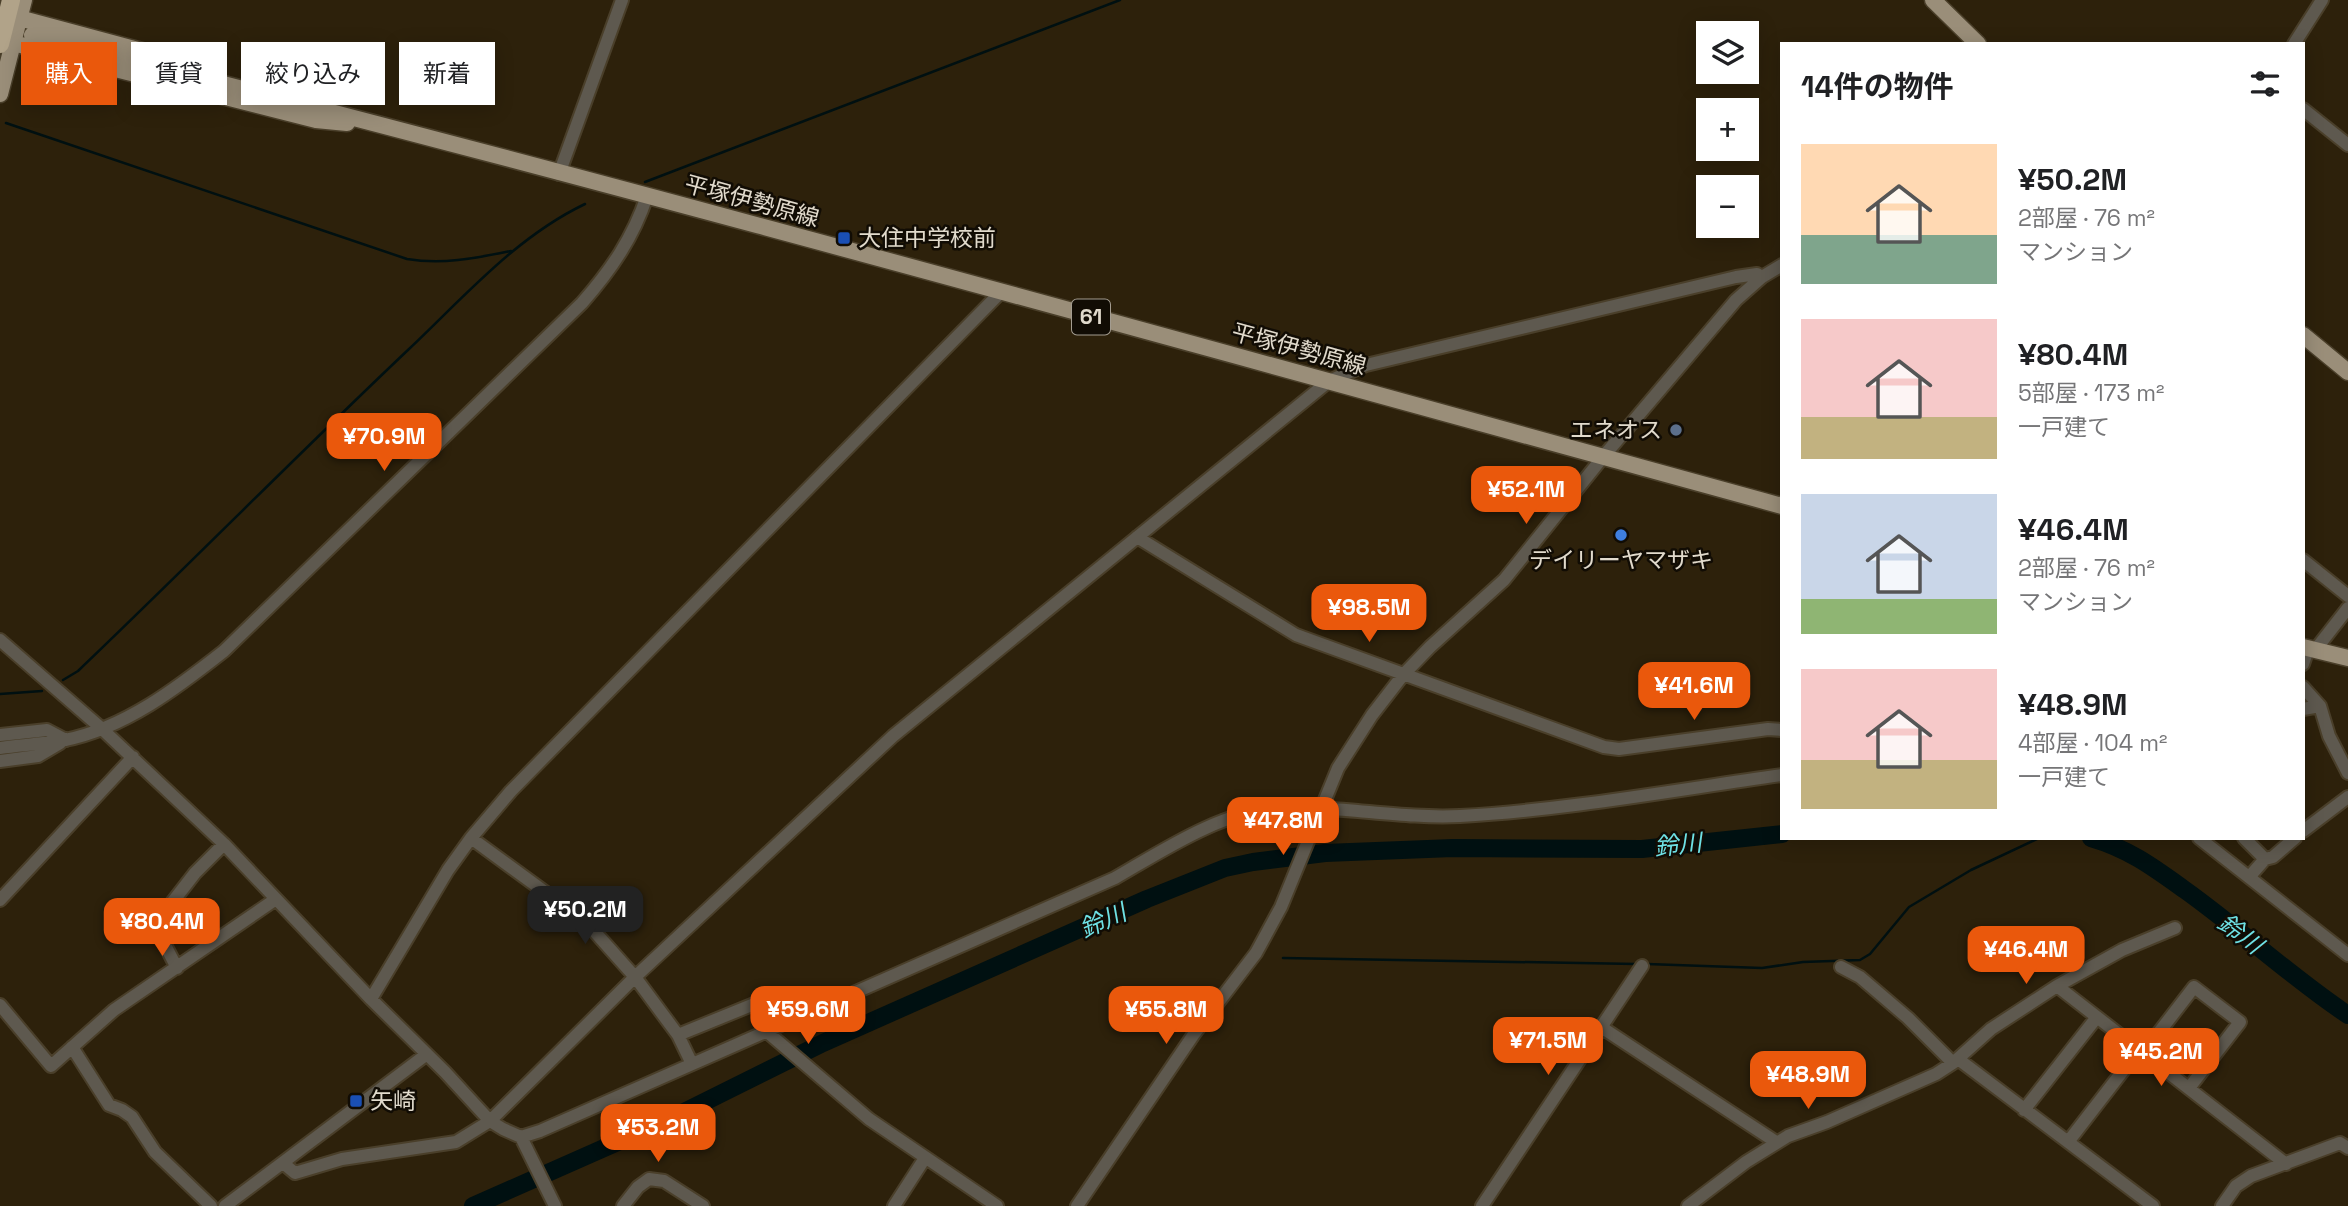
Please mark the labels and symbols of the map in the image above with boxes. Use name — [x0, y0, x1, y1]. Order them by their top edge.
street label: 平塚伊勢原線 — [681, 169, 823, 233]
place label: 大住中学校前 — [858, 223, 996, 253]
marker: 大住中学校前 — [836, 230, 852, 246]
road number: 61 — [1072, 300, 1110, 334]
street label: 平塚伊勢原線 — [1228, 317, 1370, 381]
pin: ¥70.9M — [327, 414, 441, 473]
place label: エネオス — [1570, 415, 1662, 445]
marker: エネオス — [1668, 422, 1684, 438]
pin: ¥52.1M — [1469, 466, 1583, 526]
marker: デイリーヤマザキ — [1613, 527, 1629, 543]
place label: デイリーヤマザキ — [1529, 545, 1713, 575]
pin: ¥98.5M — [1312, 584, 1426, 644]
pin: ¥41.6M — [1637, 662, 1751, 722]
pin: ¥47.8M — [1226, 798, 1340, 857]
water label: 鈴川 — [1652, 826, 1706, 862]
pin: ¥50.2M — [528, 886, 642, 946]
water label: 鈴川 — [1075, 895, 1134, 944]
pin: ¥80.4M — [105, 898, 219, 958]
water label: 鈴川 — [2212, 907, 2271, 962]
pin: ¥46.4M — [1969, 926, 2083, 986]
pin: ¥59.6M — [751, 986, 865, 1046]
pin: ¥55.8M — [1109, 986, 1223, 1046]
pin: ¥71.5M — [1491, 1018, 1605, 1077]
pin: ¥45.2M — [2104, 1028, 2218, 1088]
pin: ¥48.9M — [1751, 1052, 1865, 1111]
place label: 矢崎 — [370, 1086, 416, 1116]
marker: 矢崎 — [348, 1093, 364, 1109]
pin: ¥53.2M — [601, 1104, 715, 1164]

